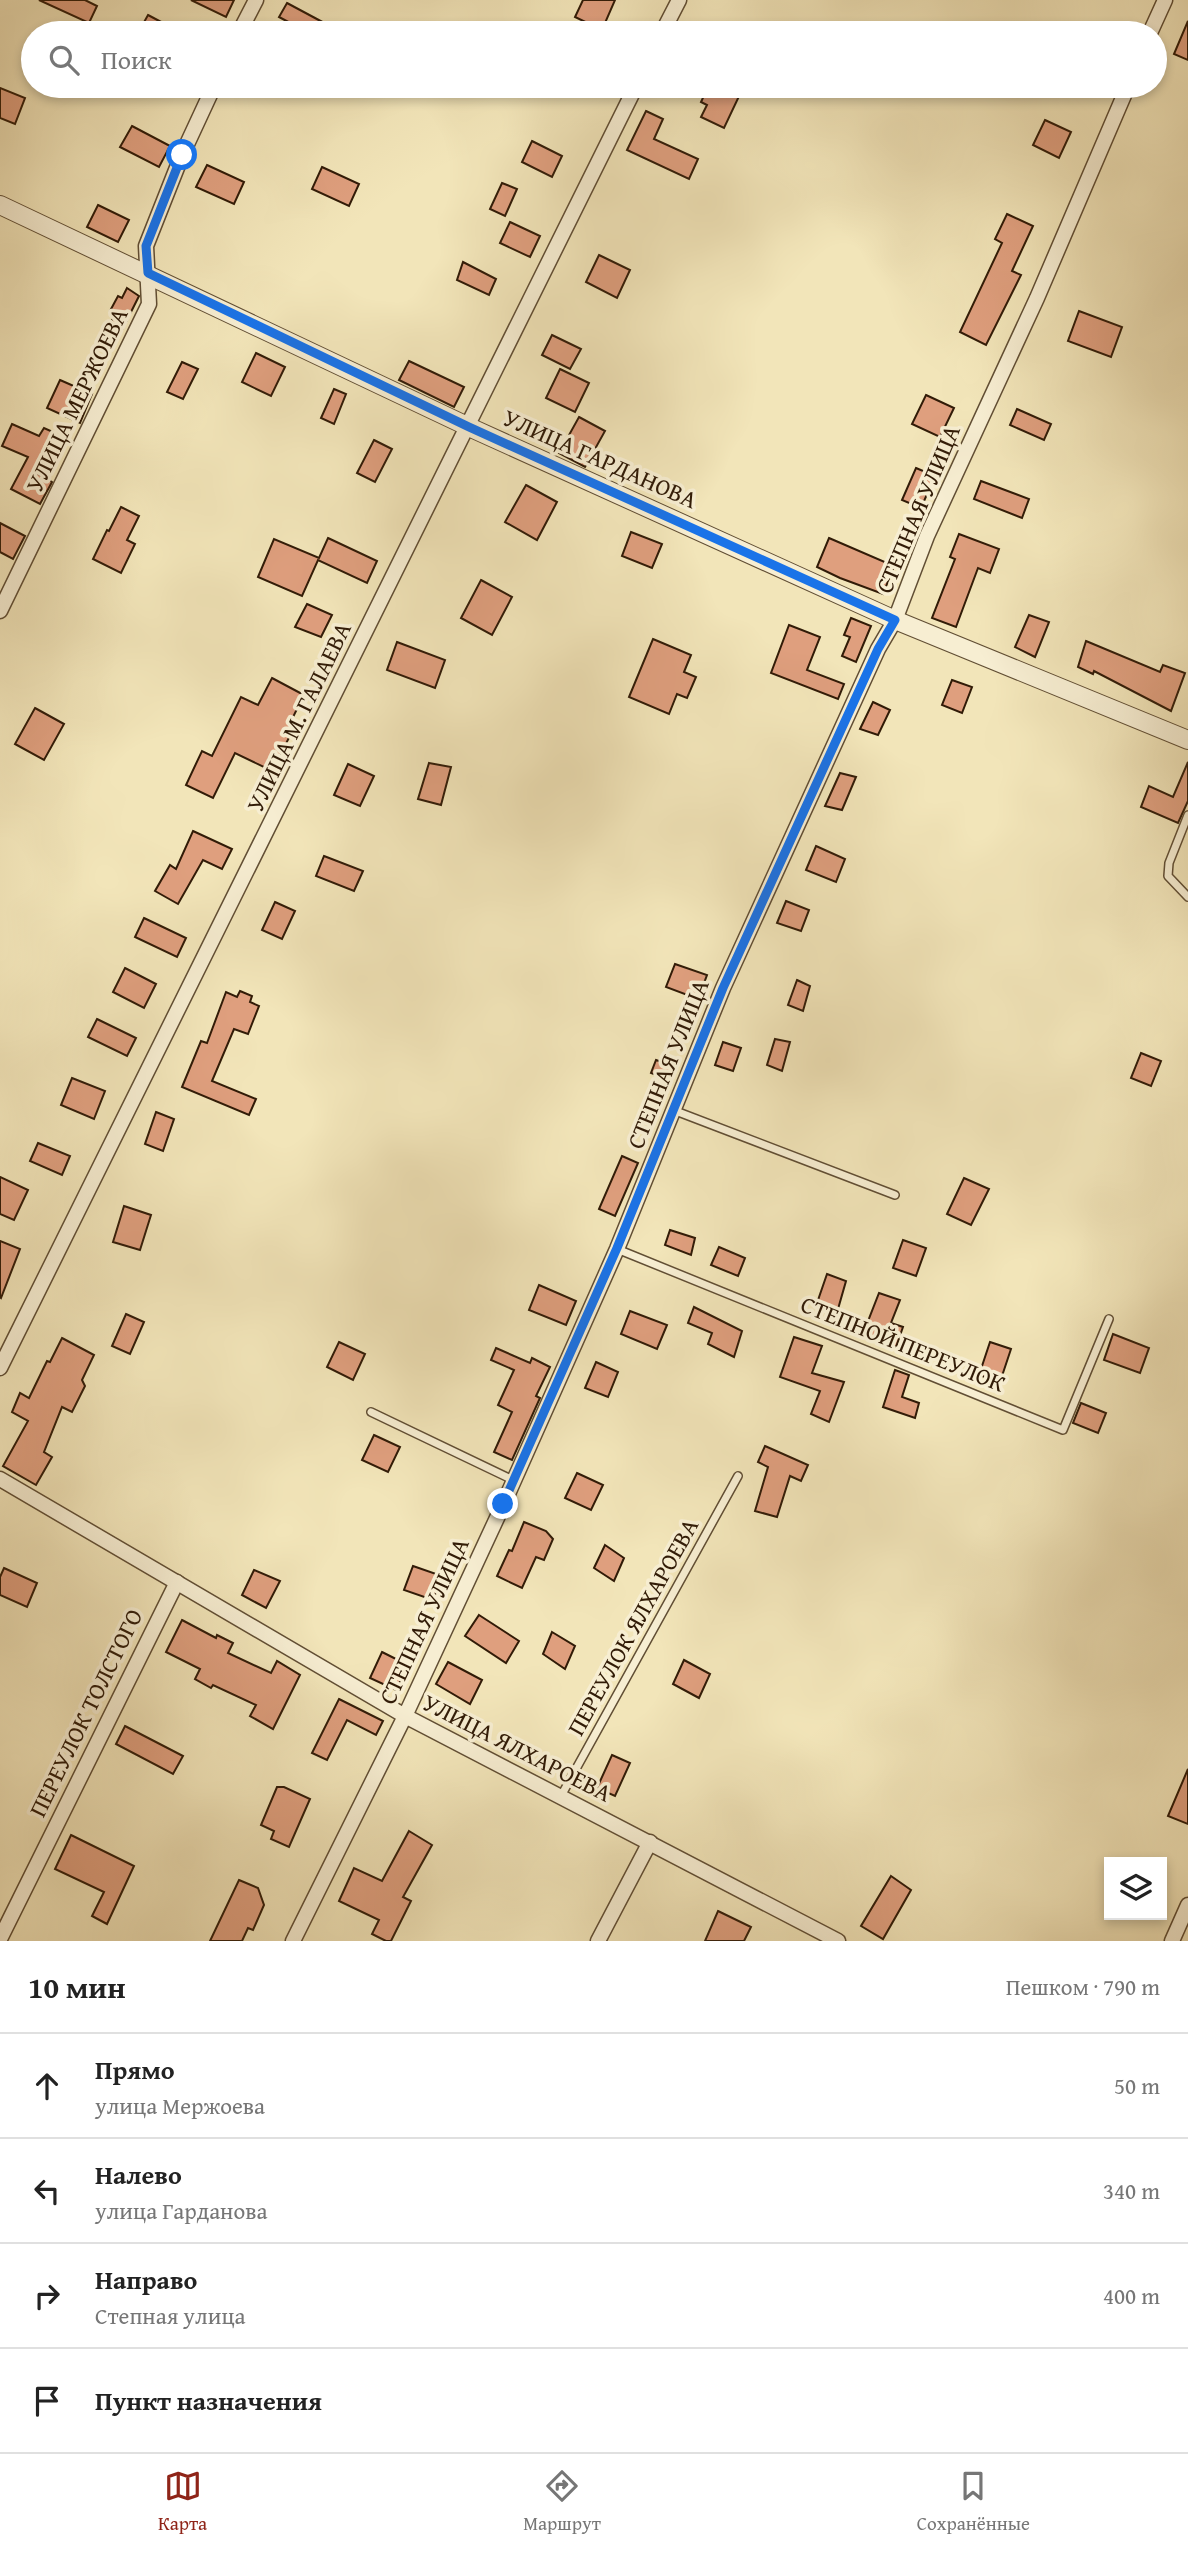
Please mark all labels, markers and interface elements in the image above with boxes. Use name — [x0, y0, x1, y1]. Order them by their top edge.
search box — [21, 21, 1167, 98]
text: Поиск — [101, 40, 172, 79]
icon: search — [45, 41, 83, 79]
route start — [166, 139, 197, 170]
street label: УЛИЦА МЕРЖОЕВА — [17, 301, 137, 498]
street label: УЛИЦА ГАРДАНОВА — [498, 400, 703, 517]
street label: СТЕПНАЯ УЛИЦА — [866, 419, 969, 599]
street label: УЛИЦА М. ГАЛАЕВА — [237, 615, 360, 818]
street label: СТЕПНАЯ УЛИЦА — [618, 973, 718, 1154]
street label: СТЕПНОЙ ПЕРЕУЛОК — [796, 1286, 1011, 1401]
route end — [487, 1488, 518, 1519]
street label: ПЕРЕУЛОК ЯЛХАРОЕВА — [558, 1511, 707, 1742]
street label: СТЕПНАЯ УЛИЦА — [370, 1531, 478, 1710]
street label: ПЕРЕУЛОК ТОЛСТОГО — [20, 1603, 151, 1823]
street label: УЛИЦА ЯЛХАРОЕВА — [417, 1685, 618, 1811]
map controls — [1104, 1857, 1167, 1920]
button: layers — [1104, 1857, 1167, 1920]
text: 10 мин — [28, 1965, 126, 2009]
text: Пешком · 790 m — [1006, 1970, 1160, 2003]
text: Прямо — [95, 2050, 175, 2089]
icon: ahead — [28, 2067, 66, 2105]
text: 50 m — [1114, 2069, 1160, 2102]
text: улица Мержоева — [95, 2089, 265, 2122]
text: Налево — [95, 2155, 182, 2194]
icon: left — [28, 2172, 66, 2210]
text: 340 m — [1103, 2174, 1160, 2207]
text: улица Гарданова — [95, 2194, 267, 2227]
text: Направо — [95, 2260, 197, 2299]
icon: right — [28, 2277, 66, 2315]
text: 400 m — [1103, 2279, 1160, 2312]
text: Степная улица — [95, 2299, 245, 2332]
text: Пункт назначения — [95, 2381, 322, 2420]
icon: arrive — [28, 2382, 66, 2420]
tab: Карта — [158, 2467, 207, 2537]
tab: Маршрут — [523, 2467, 601, 2537]
tab: Сохранённые — [917, 2467, 1030, 2537]

